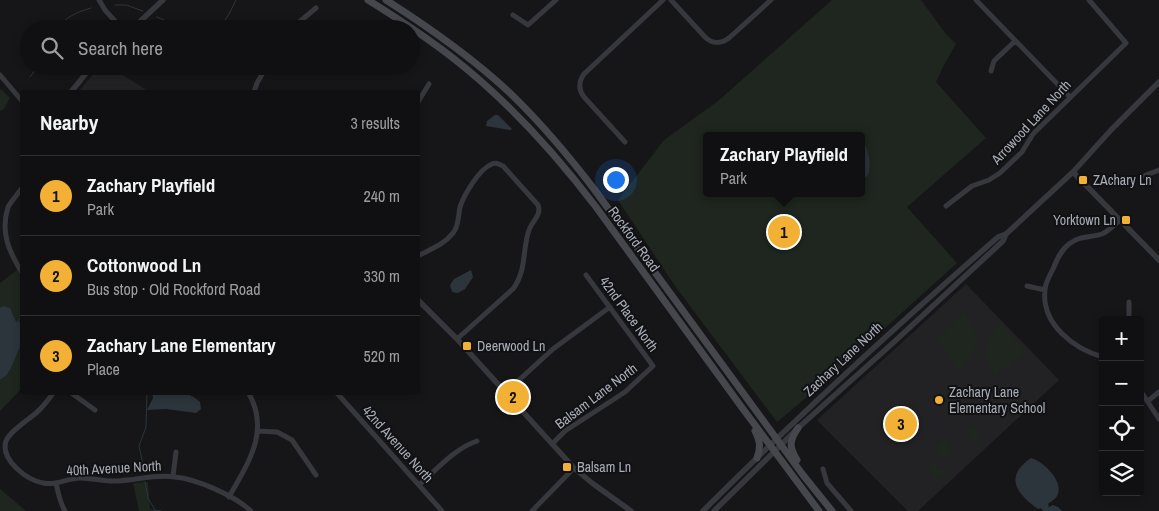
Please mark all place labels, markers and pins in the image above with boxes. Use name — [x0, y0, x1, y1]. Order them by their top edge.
place label: ZAchary Ln — [1093, 171, 1152, 189]
marker: ZAchary Ln — [1077, 174, 1089, 186]
place label: Yorktown Ln — [1053, 211, 1116, 229]
pin: 1 — [768, 213, 800, 251]
marker: Yorktown Ln — [1120, 214, 1132, 226]
place label: Deerwood Ln — [477, 337, 545, 355]
marker: Deerwood Ln — [461, 340, 473, 352]
pin: 2 — [497, 378, 529, 416]
place label: Zachary Lane Elementary School — [949, 383, 1045, 417]
marker: Zachary Lane Elementary School — [933, 394, 945, 406]
pin: 3 — [885, 405, 917, 443]
place label: Balsam Ln — [577, 458, 631, 476]
marker: Balsam Ln — [561, 461, 573, 473]

